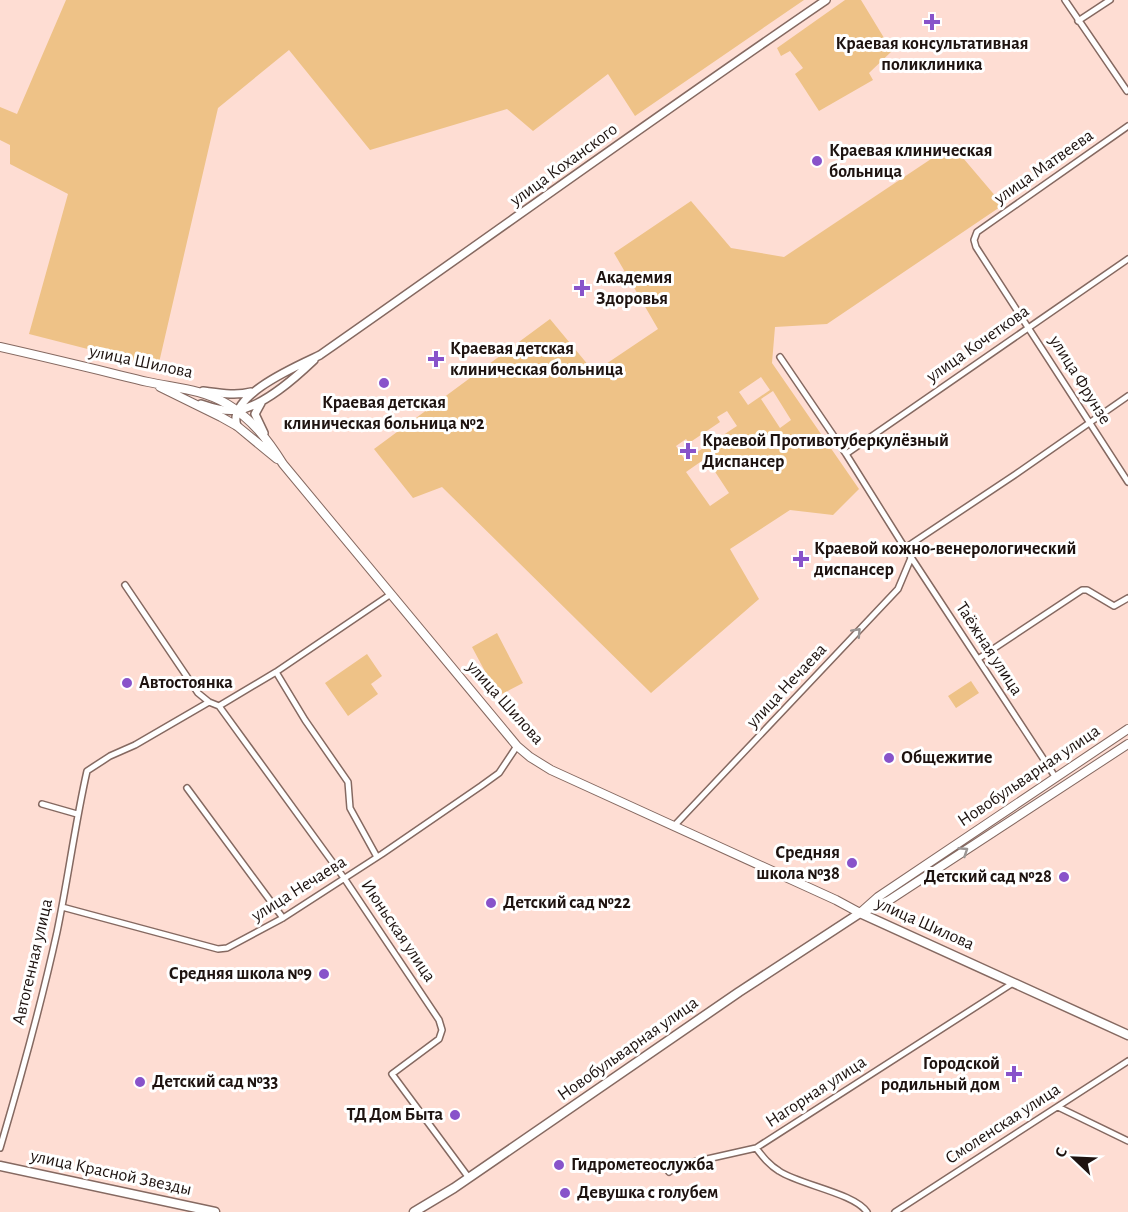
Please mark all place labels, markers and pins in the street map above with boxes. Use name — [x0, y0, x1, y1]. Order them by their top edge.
marker: Краевая консультативная поликлиника — [923, 13, 941, 31]
place label: Краевая консультативная поликлиника — [836, 35, 1028, 74]
place label: Краевая клиническая больница — [829, 142, 992, 181]
marker: Краевая клиническая больница — [810, 154, 824, 168]
place label: Академия Здоровья — [596, 269, 672, 308]
marker: Академия Здоровья — [573, 279, 591, 297]
place label: Краевая детская клиническая больница — [450, 340, 624, 379]
marker: Краевая детская клиническая больница — [427, 350, 445, 368]
marker: Краевая детская клиническая больница №2 — [377, 376, 391, 390]
place label: Краевая детская клиническая больница №2 — [284, 394, 485, 433]
place label: Краевой Противотуберкулёзный Диспансер — [702, 432, 949, 471]
marker: Краевой Противотуберкулёзный Диспансер — [679, 442, 697, 460]
place label: Краевой кожно-венерологический диспансер — [814, 540, 1076, 579]
marker: Краевой кожно-венерологический диспансер — [792, 550, 810, 568]
place label: Автостоянка — [139, 674, 233, 692]
marker: Автостоянка — [120, 676, 134, 690]
place label: Общежитие — [901, 749, 992, 767]
marker: Общежитие — [882, 751, 896, 765]
place label: Средняя школа №38 — [756, 844, 840, 883]
marker: Средняя школа №38 — [845, 856, 859, 870]
place label: Детский сад №28 — [924, 868, 1052, 886]
marker: Детский сад №28 — [1057, 870, 1071, 884]
place label: Детский сад №22 — [503, 894, 631, 912]
marker: Детский сад №22 — [484, 896, 498, 910]
place label: Средняя школа №9 — [169, 965, 312, 983]
marker: Средняя школа №9 — [317, 967, 331, 981]
place label: Городской родильный дом — [881, 1055, 1000, 1094]
marker: Городской родильный дом — [1005, 1065, 1023, 1083]
place label: Детский сад №33 — [152, 1073, 279, 1091]
marker: Детский сад №33 — [133, 1075, 147, 1089]
place label: ТД Дом Быта — [347, 1106, 443, 1124]
marker: ТД Дом Быта — [448, 1108, 462, 1122]
place label: Гидрометеослужба — [571, 1156, 714, 1174]
marker: Гидрометеослужба — [552, 1158, 566, 1172]
place label: Девушка с голубем — [577, 1184, 718, 1202]
marker: Девушка с голубем — [558, 1186, 572, 1200]

